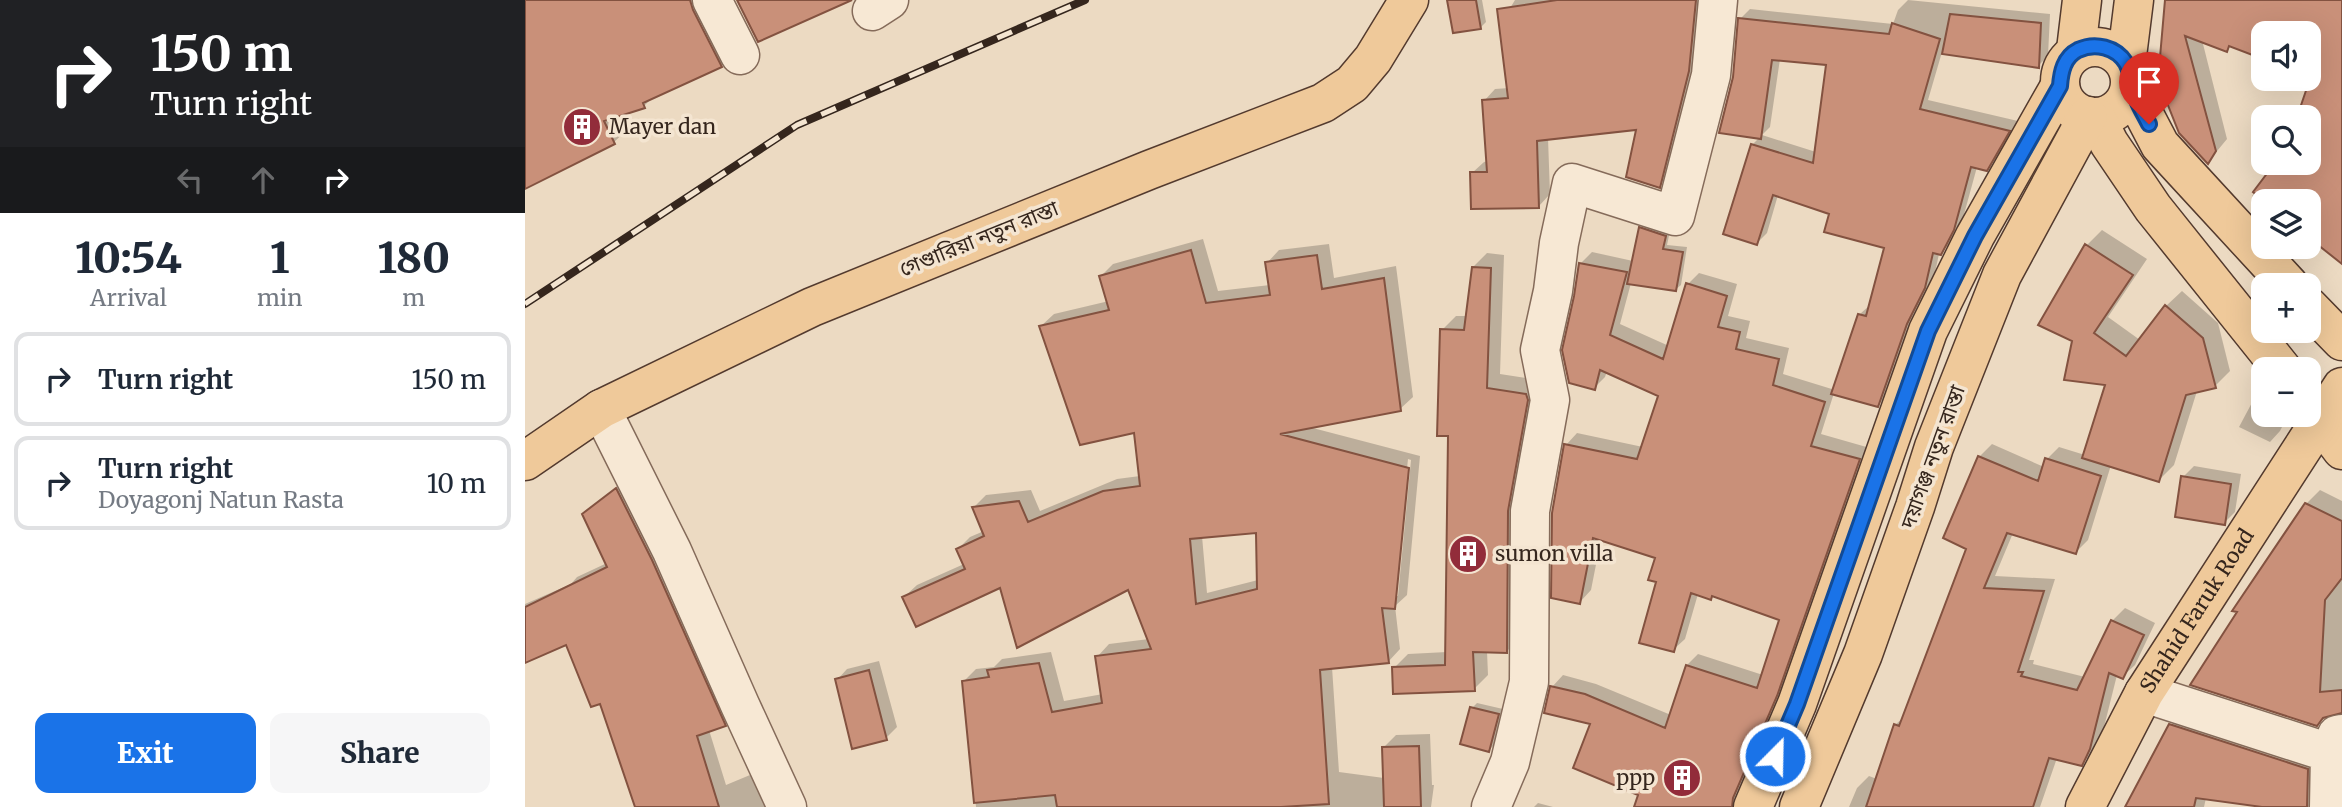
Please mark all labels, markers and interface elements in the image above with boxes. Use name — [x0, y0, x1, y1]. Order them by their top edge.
map controls — [2251, 21, 2321, 427]
button: sound — [2251, 21, 2321, 91]
text: 150 m — [150, 23, 293, 84]
icon: right — [35, 28, 126, 119]
pin — [2119, 52, 2179, 124]
icon: arrive — [2130, 63, 2168, 101]
text: Turn right — [150, 84, 312, 124]
button: search — [2251, 105, 2321, 175]
building icon: Mayer dan — [561, 106, 603, 148]
place label: Mayer dan — [609, 113, 716, 140]
icon: left — [171, 161, 209, 199]
icon: ahead — [244, 161, 282, 199]
icon: right — [317, 161, 355, 199]
button: layers — [2251, 189, 2321, 259]
street label: গেণ্ডারিয়া নতুন রাস্তা — [895, 194, 1063, 283]
text: 10:54 — [75, 232, 182, 284]
text: 1 — [270, 232, 290, 284]
text: 180 — [378, 232, 450, 284]
button: + — [2251, 273, 2321, 343]
text: Arrival — [90, 283, 167, 312]
text: min — [257, 283, 303, 312]
text: m — [402, 283, 425, 312]
button: − — [2251, 357, 2321, 427]
icon: right — [39, 360, 77, 398]
text: Turn right — [98, 363, 233, 396]
text: 150 m — [412, 363, 486, 396]
street label: দয়াগঞ্জ নতুন রাস্তা — [1894, 381, 1971, 533]
text: Turn right — [98, 452, 233, 485]
icon: right — [39, 464, 77, 502]
text: 10 m — [427, 467, 486, 500]
text: Doyagonj Natun Rasta — [98, 485, 344, 514]
street label: Shahid Faruk Road — [2134, 523, 2260, 698]
building icon: sumon villa — [1447, 533, 1489, 575]
place label: sumon villa — [1495, 540, 1613, 567]
button: Exit — [35, 713, 256, 793]
button: Share — [270, 713, 490, 793]
position arrow — [1738, 719, 1812, 793]
building icon: ppp — [1661, 757, 1703, 799]
place label: ppp — [1616, 764, 1655, 791]

